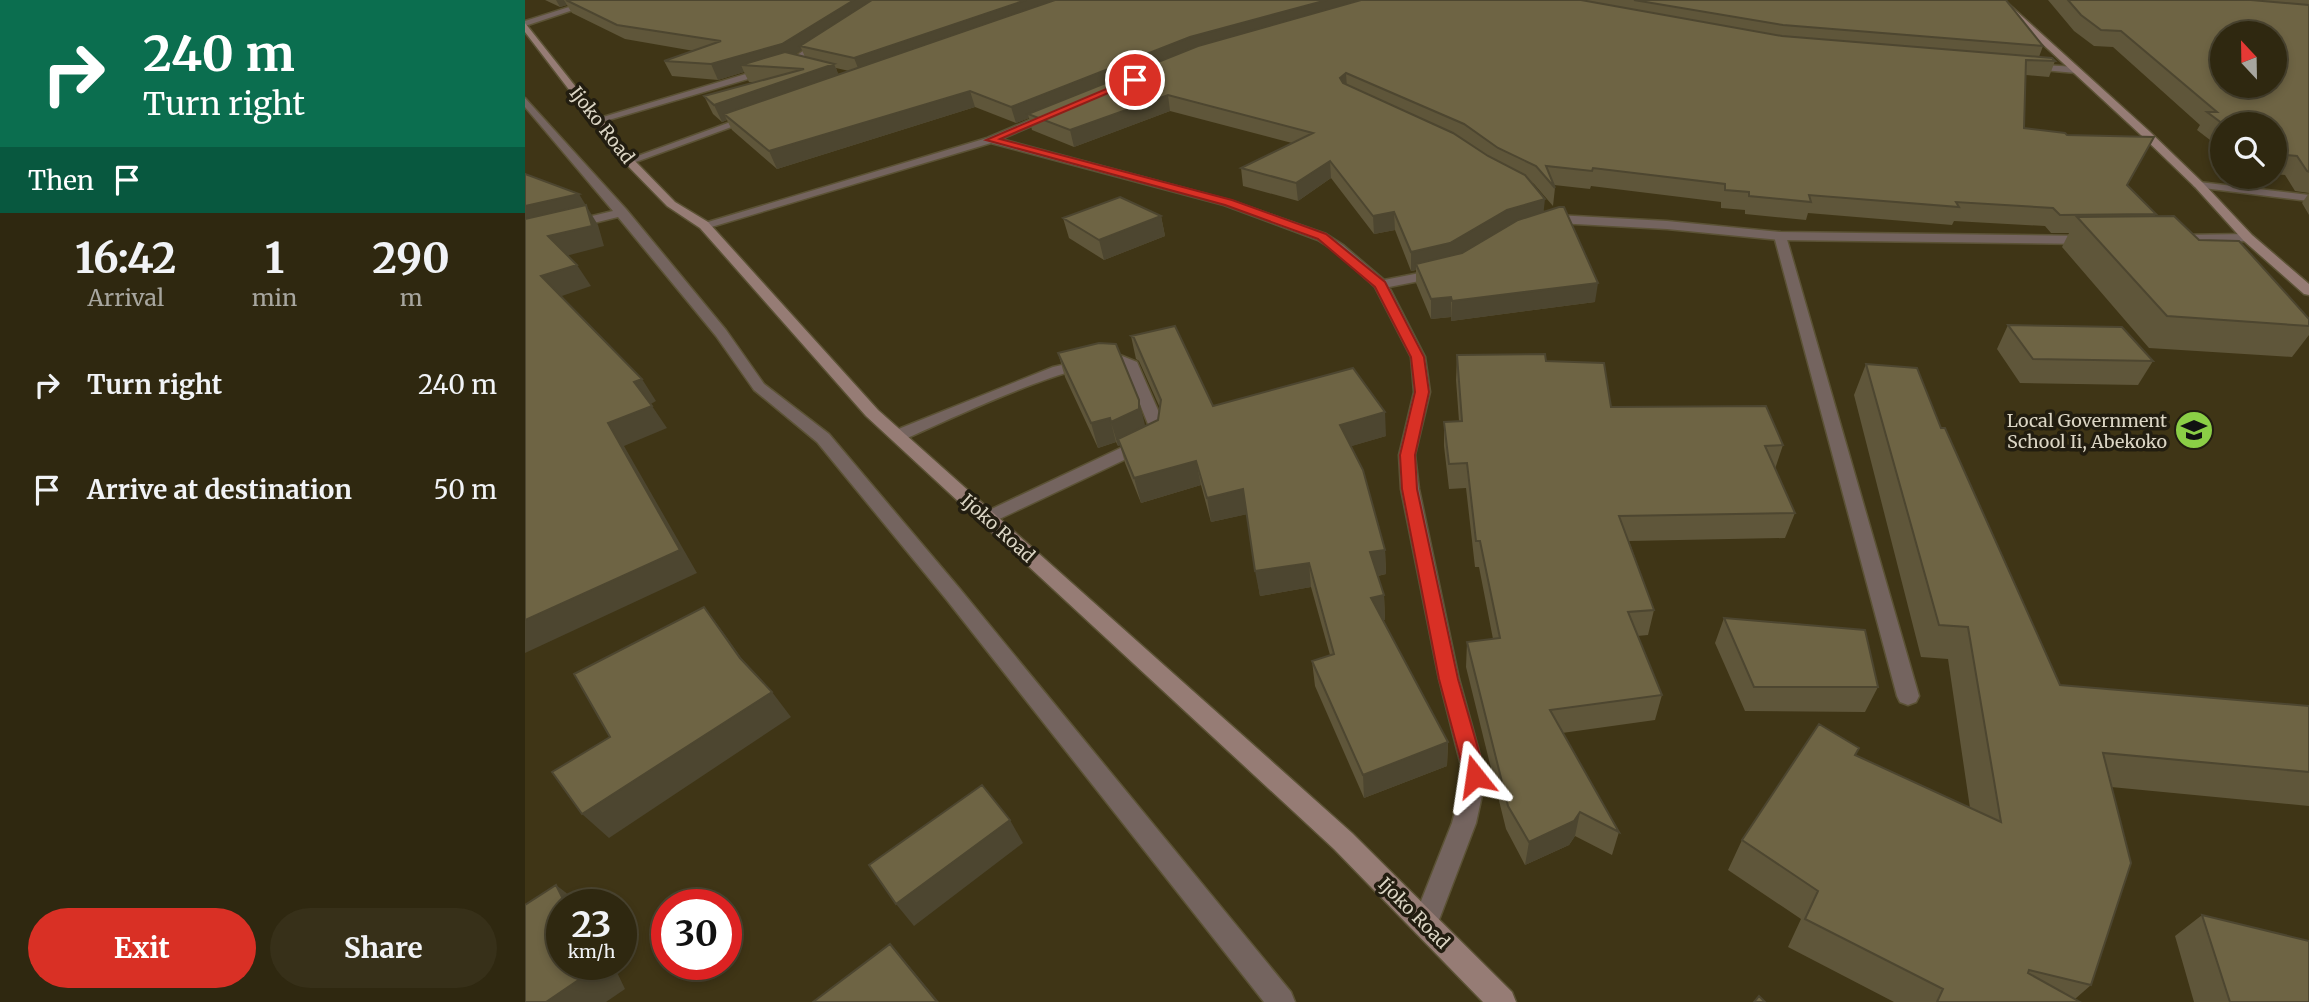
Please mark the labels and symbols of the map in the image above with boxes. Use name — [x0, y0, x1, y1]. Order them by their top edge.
north arrow — [2210, 21, 2287, 98]
pin — [1105, 50, 1165, 110]
street label: Ijoko Road — [565, 82, 639, 168]
place label: Local Government School Ii, Abekoko — [2007, 409, 2167, 453]
school or university icon: Local Government School Ii, Abekoko — [2173, 409, 2215, 451]
street label: Ijoko Road — [956, 489, 1040, 567]
position arrow — [1438, 739, 1512, 813]
street label: Ijoko Road — [1373, 872, 1455, 954]
speed limit sign: 30 — [651, 889, 742, 980]

